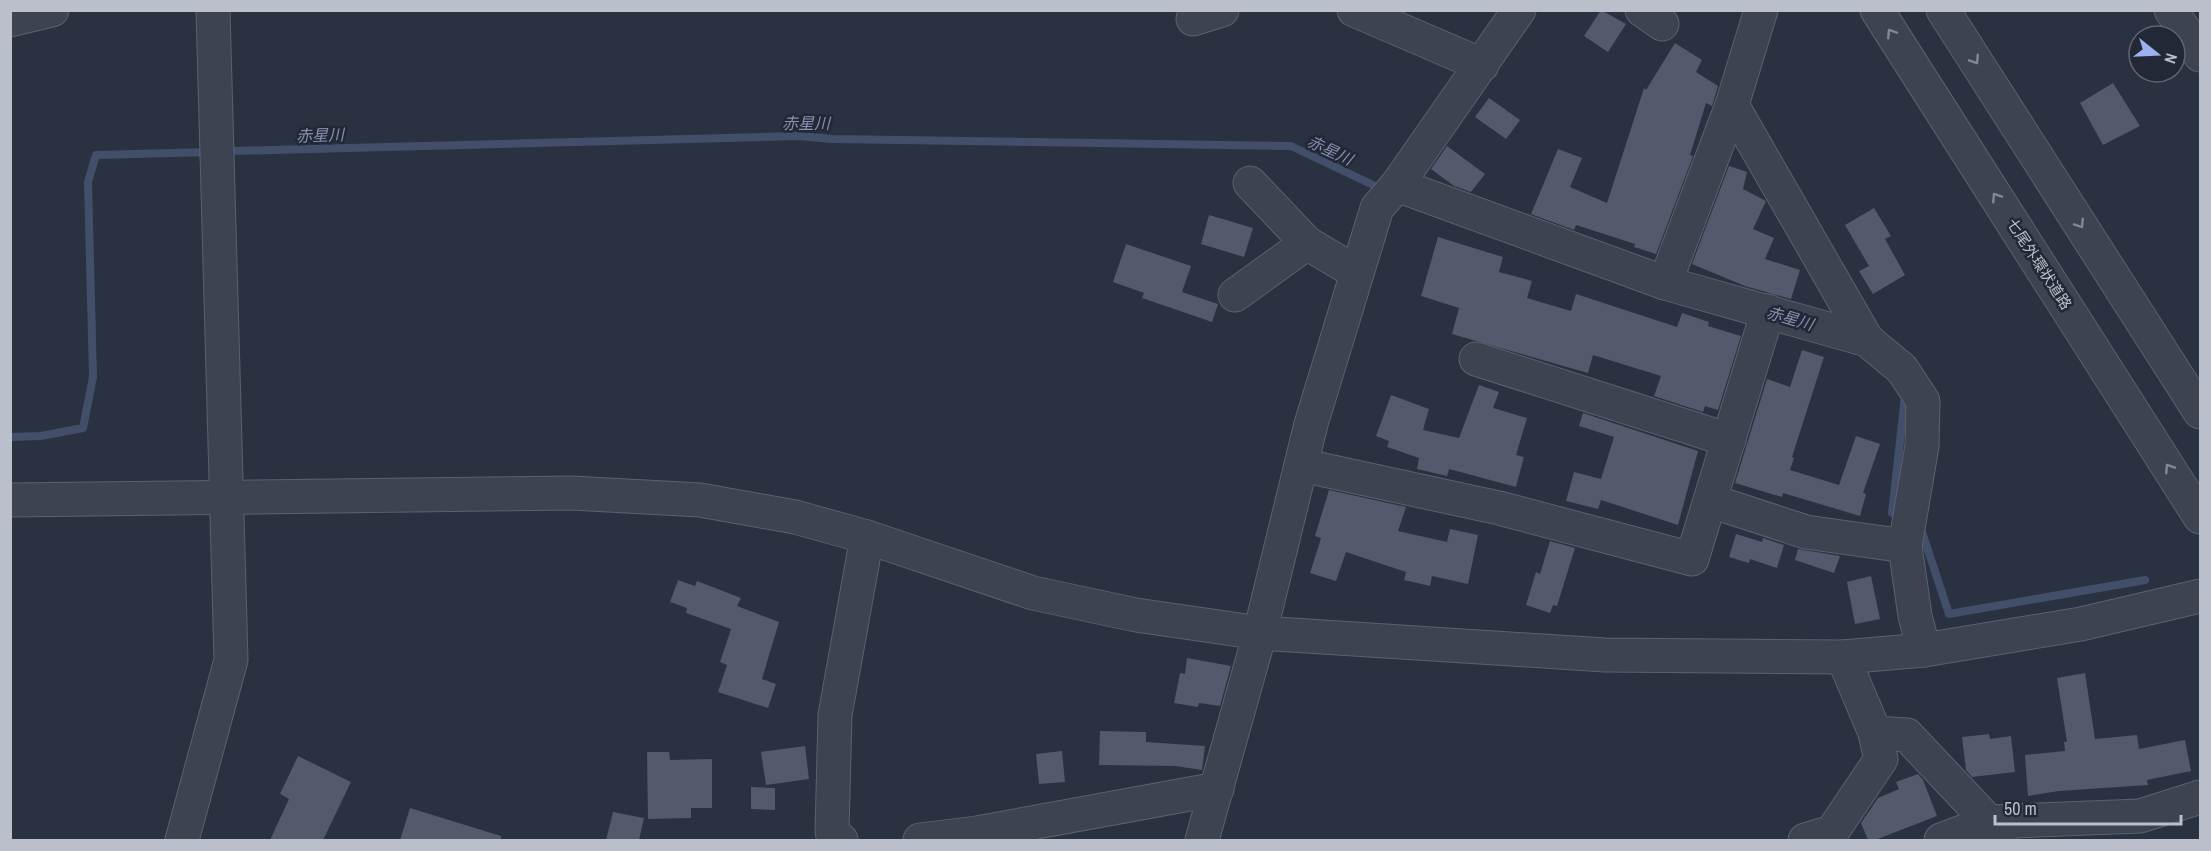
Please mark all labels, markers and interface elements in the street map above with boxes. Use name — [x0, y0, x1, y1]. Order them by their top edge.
north arrow — [2127, 24, 2187, 84]
one-way arrow — [1887, 29, 1899, 39]
text: N — [2159, 51, 2183, 67]
one-way arrow — [1968, 53, 1979, 64]
water label: 赤星川 — [782, 112, 832, 134]
water label: 赤星川 — [296, 123, 346, 147]
water label: 赤星川 — [1304, 130, 1358, 171]
one-way arrow — [1992, 193, 2004, 203]
street label: 七尾外環状道路 — [2002, 214, 2077, 313]
one-way arrow — [2073, 217, 2084, 228]
water label: 赤星川 — [1764, 301, 1818, 336]
one-way arrow — [2165, 464, 2176, 475]
scale bar — [1995, 788, 2181, 826]
text: 50 m — [2004, 796, 2037, 821]

